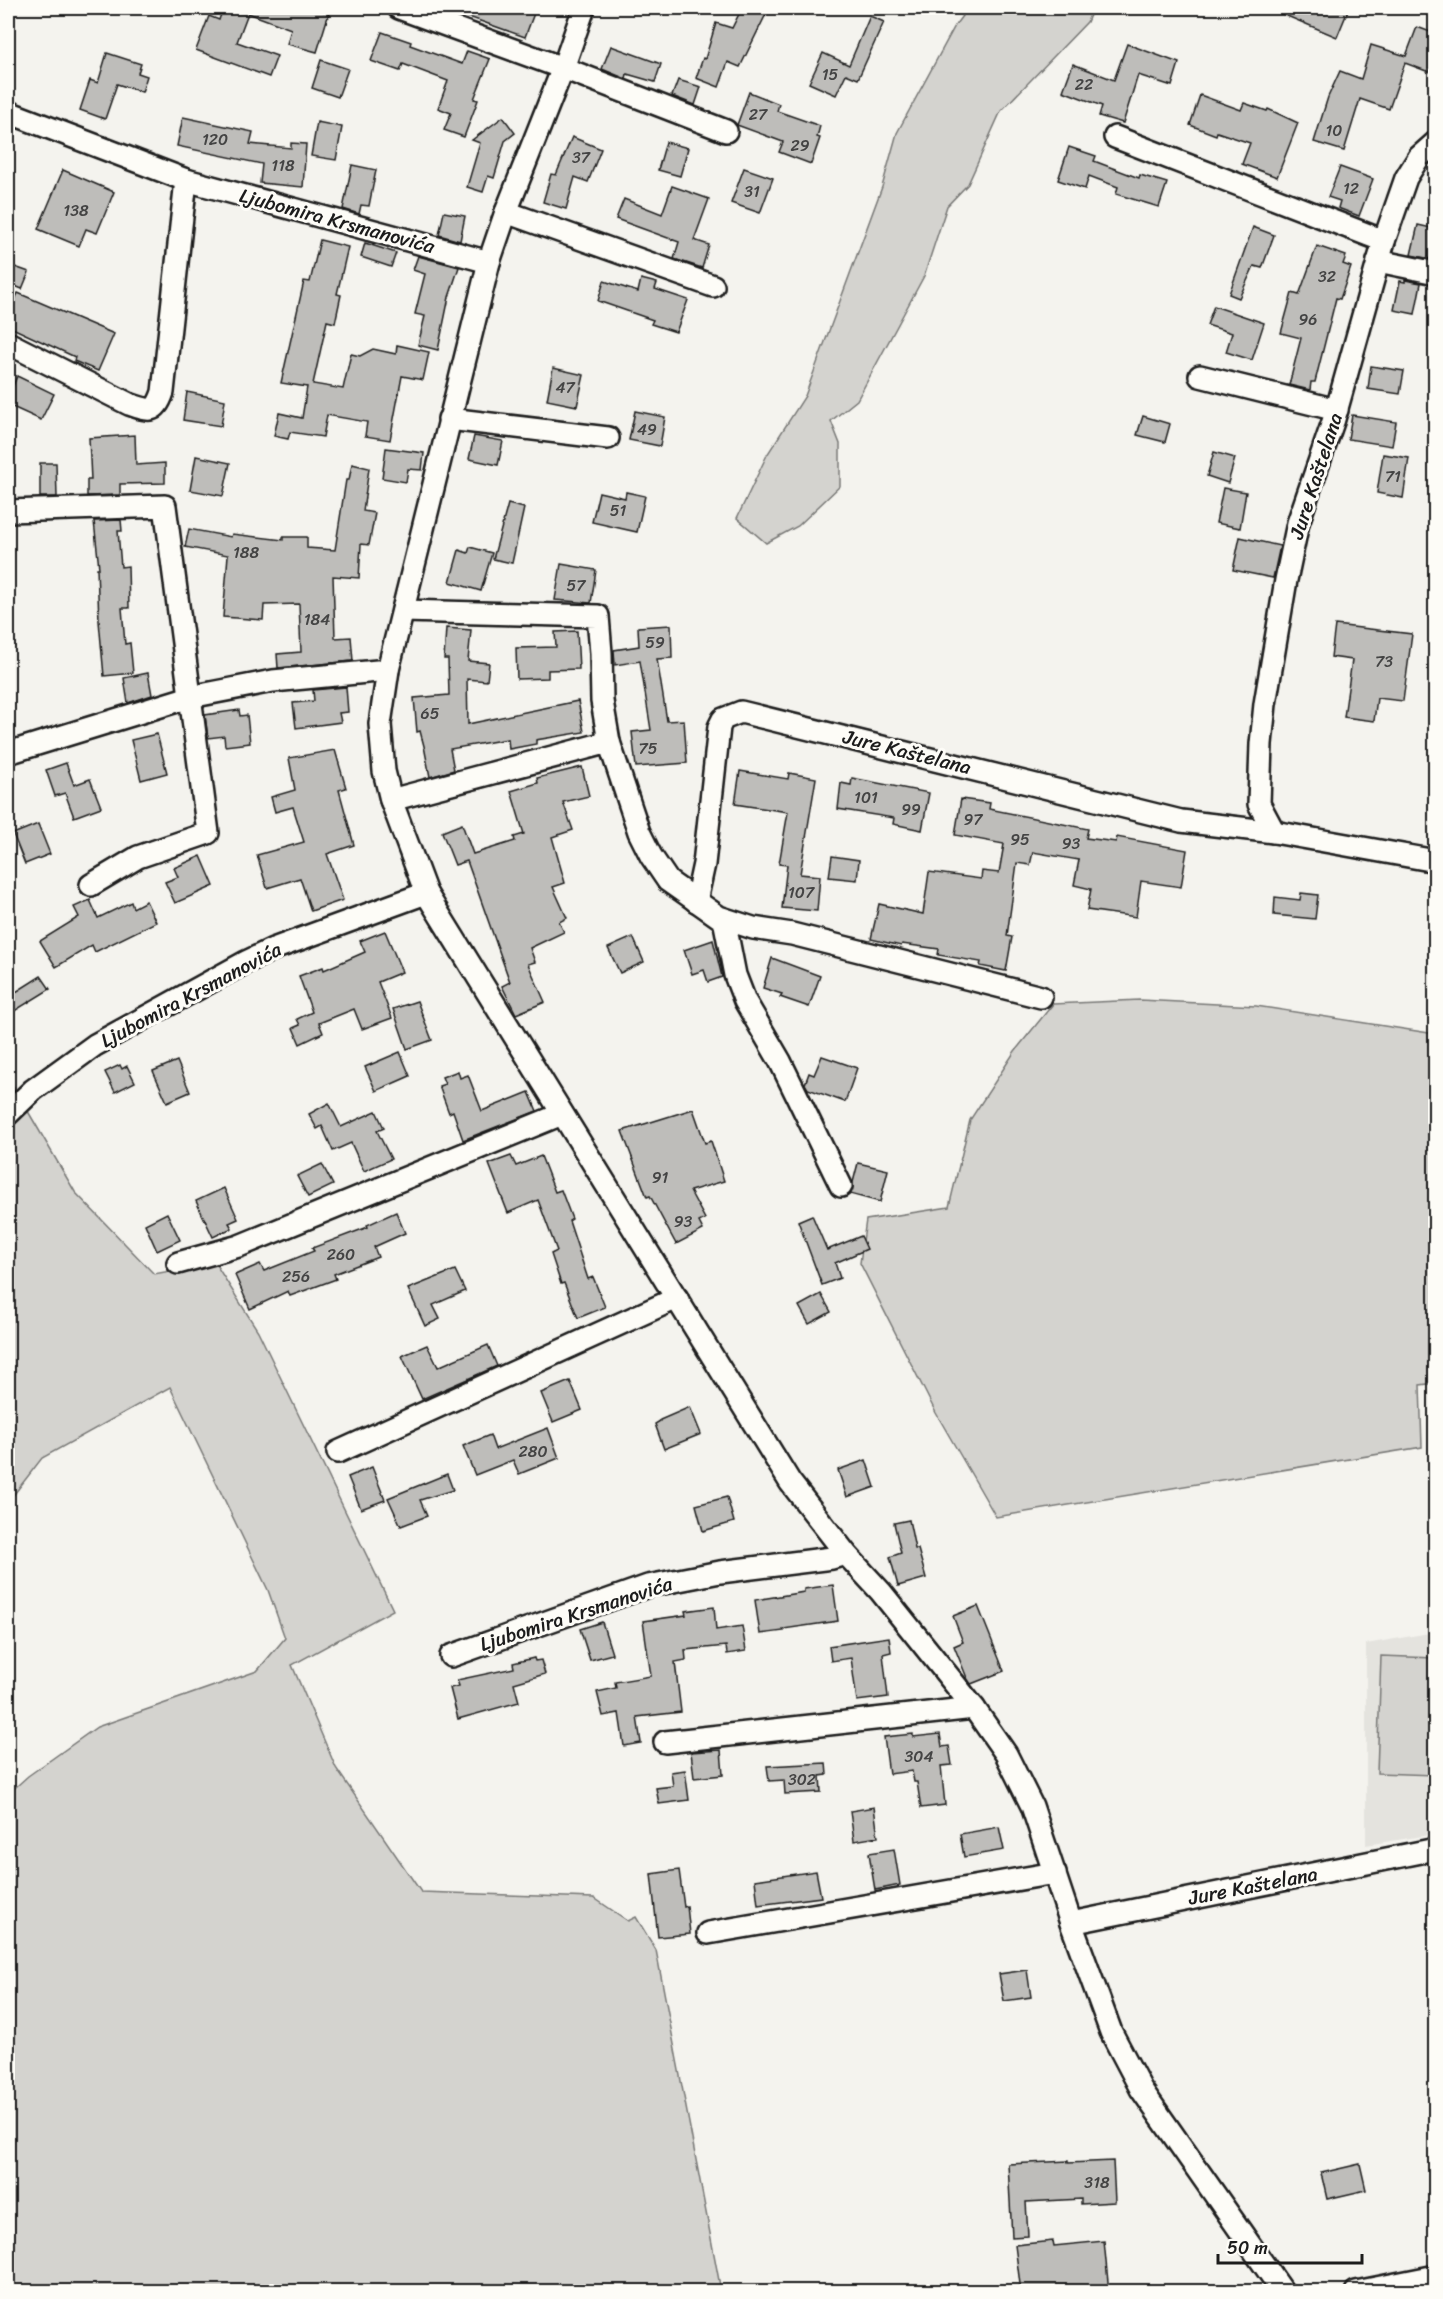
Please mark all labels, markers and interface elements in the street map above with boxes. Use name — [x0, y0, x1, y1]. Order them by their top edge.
house number: 15 — [822, 60, 839, 89]
house number: 22 — [1075, 70, 1093, 99]
house number: 27 — [749, 100, 768, 129]
house number: 10 — [1326, 116, 1342, 145]
house number: 120 — [202, 125, 228, 154]
house number: 29 — [790, 131, 810, 160]
house number: 37 — [572, 143, 591, 172]
house number: 118 — [271, 151, 295, 180]
house number: 12 — [1343, 174, 1359, 203]
house number: 31 — [744, 177, 760, 206]
street label: Ljubomira Krsmanovića — [235, 178, 440, 264]
house number: 138 — [63, 196, 89, 225]
house number: 32 — [1318, 262, 1336, 291]
house number: 96 — [1299, 305, 1317, 334]
house number: 47 — [555, 373, 575, 402]
street label: Jure Kaštelana — [1279, 408, 1353, 545]
house number: 49 — [637, 415, 657, 444]
house number: 71 — [1385, 462, 1401, 491]
house number: 51 — [610, 496, 626, 525]
house number: 188 — [233, 538, 259, 567]
house number: 57 — [567, 571, 586, 600]
house number: 184 — [304, 605, 330, 634]
house number: 59 — [645, 628, 665, 657]
house number: 73 — [1375, 647, 1393, 676]
house number: 65 — [421, 699, 440, 728]
street label: Jure Kaštelana — [838, 719, 975, 785]
house number: 75 — [639, 734, 658, 763]
house number: 101 — [854, 783, 878, 812]
house number: 99 — [901, 795, 921, 824]
house number: 97 — [964, 805, 983, 834]
house number: 95 — [1010, 825, 1030, 854]
house number: 93 — [1062, 829, 1081, 858]
house number: 107 — [788, 878, 815, 907]
street label: Ljubomira Krsmanovića — [94, 932, 289, 1058]
house number: 91 — [652, 1163, 668, 1192]
house number: 93 — [674, 1207, 693, 1236]
house number: 260 — [327, 1240, 355, 1269]
house number: 256 — [282, 1262, 310, 1291]
house number: 280 — [519, 1437, 548, 1466]
street label: Ljubomira Krsmanovića — [475, 1566, 678, 1662]
house number: 304 — [905, 1742, 933, 1771]
house number: 302 — [788, 1765, 816, 1794]
street label: Jure Kaštelana — [1184, 1856, 1321, 1916]
house number: 318 — [1084, 2168, 1110, 2197]
scale bar — [1218, 2227, 1362, 2265]
text: 50 m — [1227, 2232, 1268, 2264]

